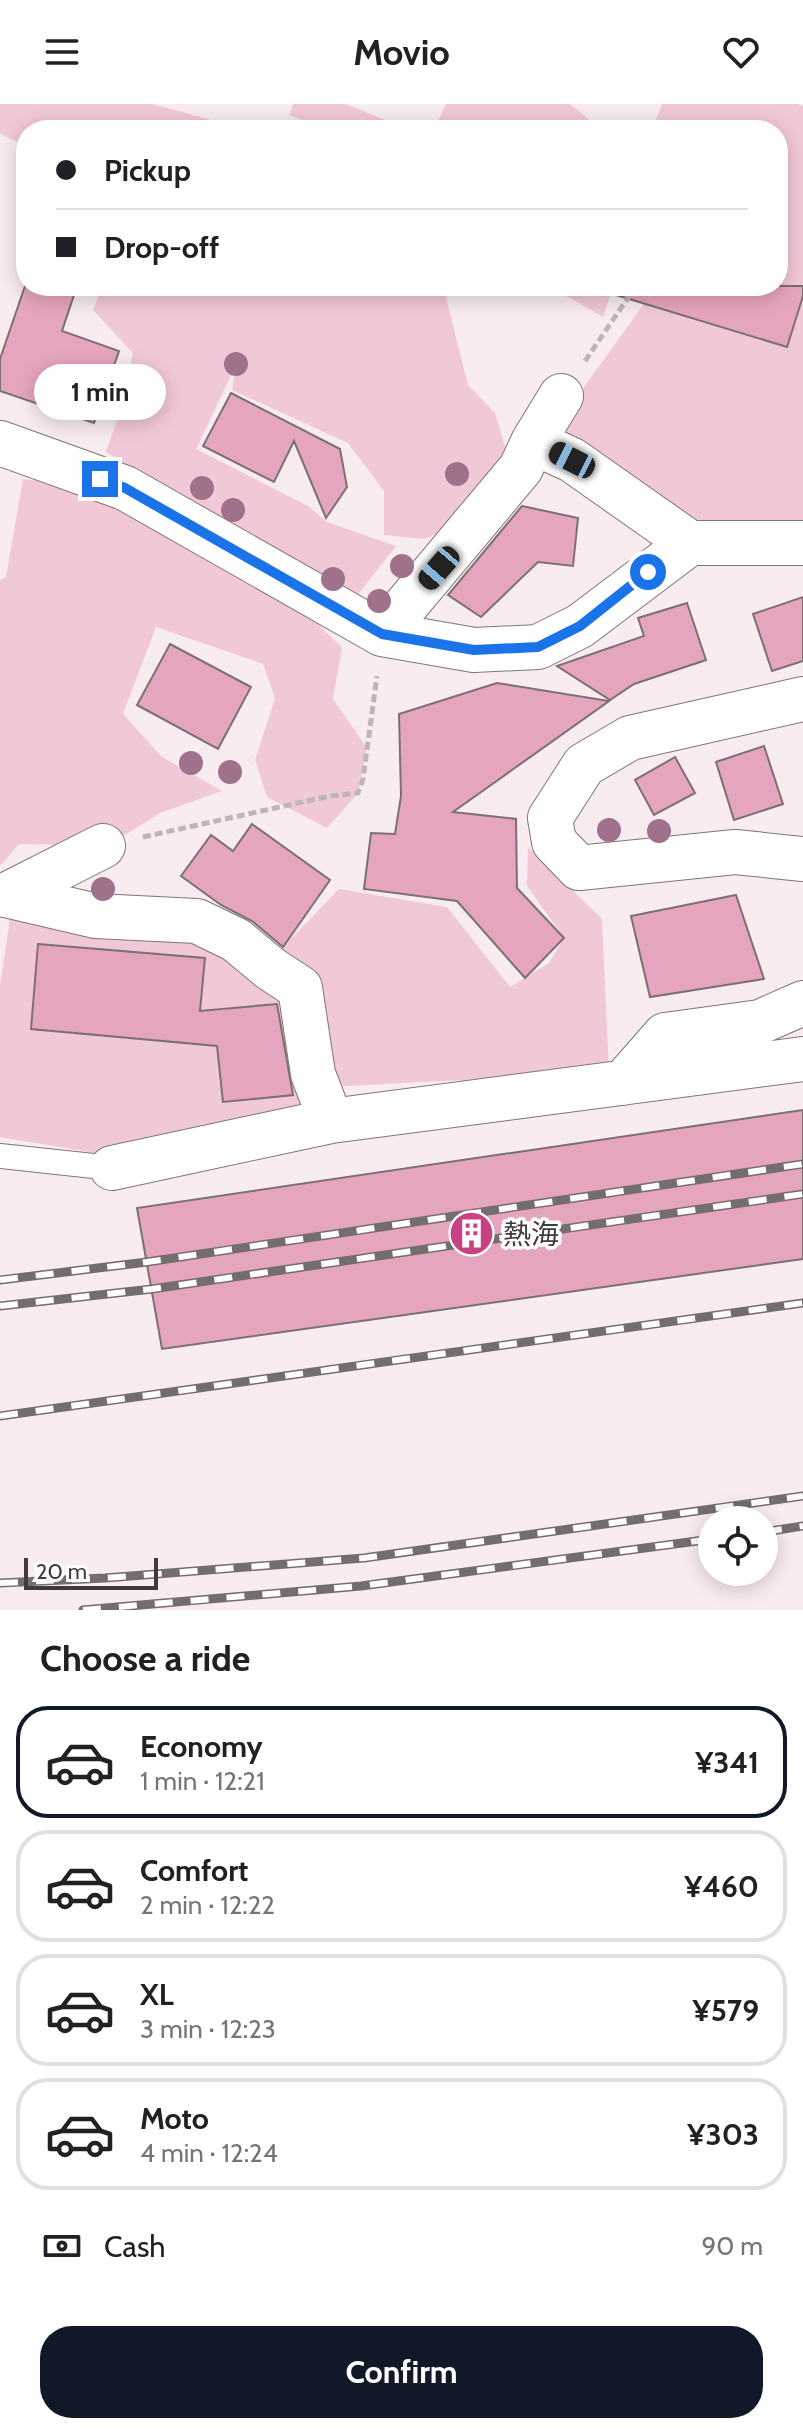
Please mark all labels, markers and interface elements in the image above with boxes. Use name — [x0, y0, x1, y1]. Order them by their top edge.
icon: menu — [40, 30, 84, 74]
text: Movio — [353, 30, 450, 74]
icon: heart — [719, 30, 763, 74]
text: Pickup — [104, 152, 191, 189]
text: Drop-off — [104, 229, 219, 266]
callout: 1 min — [34, 363, 166, 419]
text: 1 min — [71, 376, 129, 408]
car — [545, 438, 599, 482]
route end — [82, 461, 118, 497]
car — [414, 542, 464, 594]
route start — [630, 554, 666, 590]
building icon: 熱海 — [448, 1210, 496, 1258]
place label: 熱海 — [503, 1217, 559, 1251]
map controls — [698, 1506, 778, 1586]
button: locate — [698, 1506, 778, 1586]
scale bar — [24, 1554, 158, 1590]
text: 20 m — [36, 1558, 87, 1585]
text: Choose a ride — [40, 1636, 250, 1680]
icon: car — [44, 1726, 116, 1798]
text: Economy — [140, 1728, 263, 1765]
text: ¥341 — [695, 1744, 759, 1781]
text: 1 min · 12:21 — [140, 1765, 265, 1797]
icon: car — [44, 1850, 116, 1922]
text: Comfort — [140, 1852, 248, 1889]
text: ¥460 — [684, 1868, 759, 1905]
text: 2 min · 12:22 — [140, 1889, 275, 1921]
icon: car — [44, 1974, 116, 2046]
text: XL — [140, 1976, 174, 2013]
text: ¥579 — [693, 1992, 759, 2029]
text: 3 min · 12:23 — [140, 2013, 276, 2045]
icon: car — [44, 2098, 116, 2170]
text: Moto — [140, 2100, 209, 2137]
text: ¥303 — [687, 2116, 759, 2153]
text: 4 min · 12:24 — [140, 2137, 278, 2169]
icon: cash — [40, 2224, 84, 2268]
text: Cash — [104, 2228, 166, 2265]
text: 90 m — [701, 2230, 763, 2262]
button: Confirm — [40, 2326, 763, 2418]

